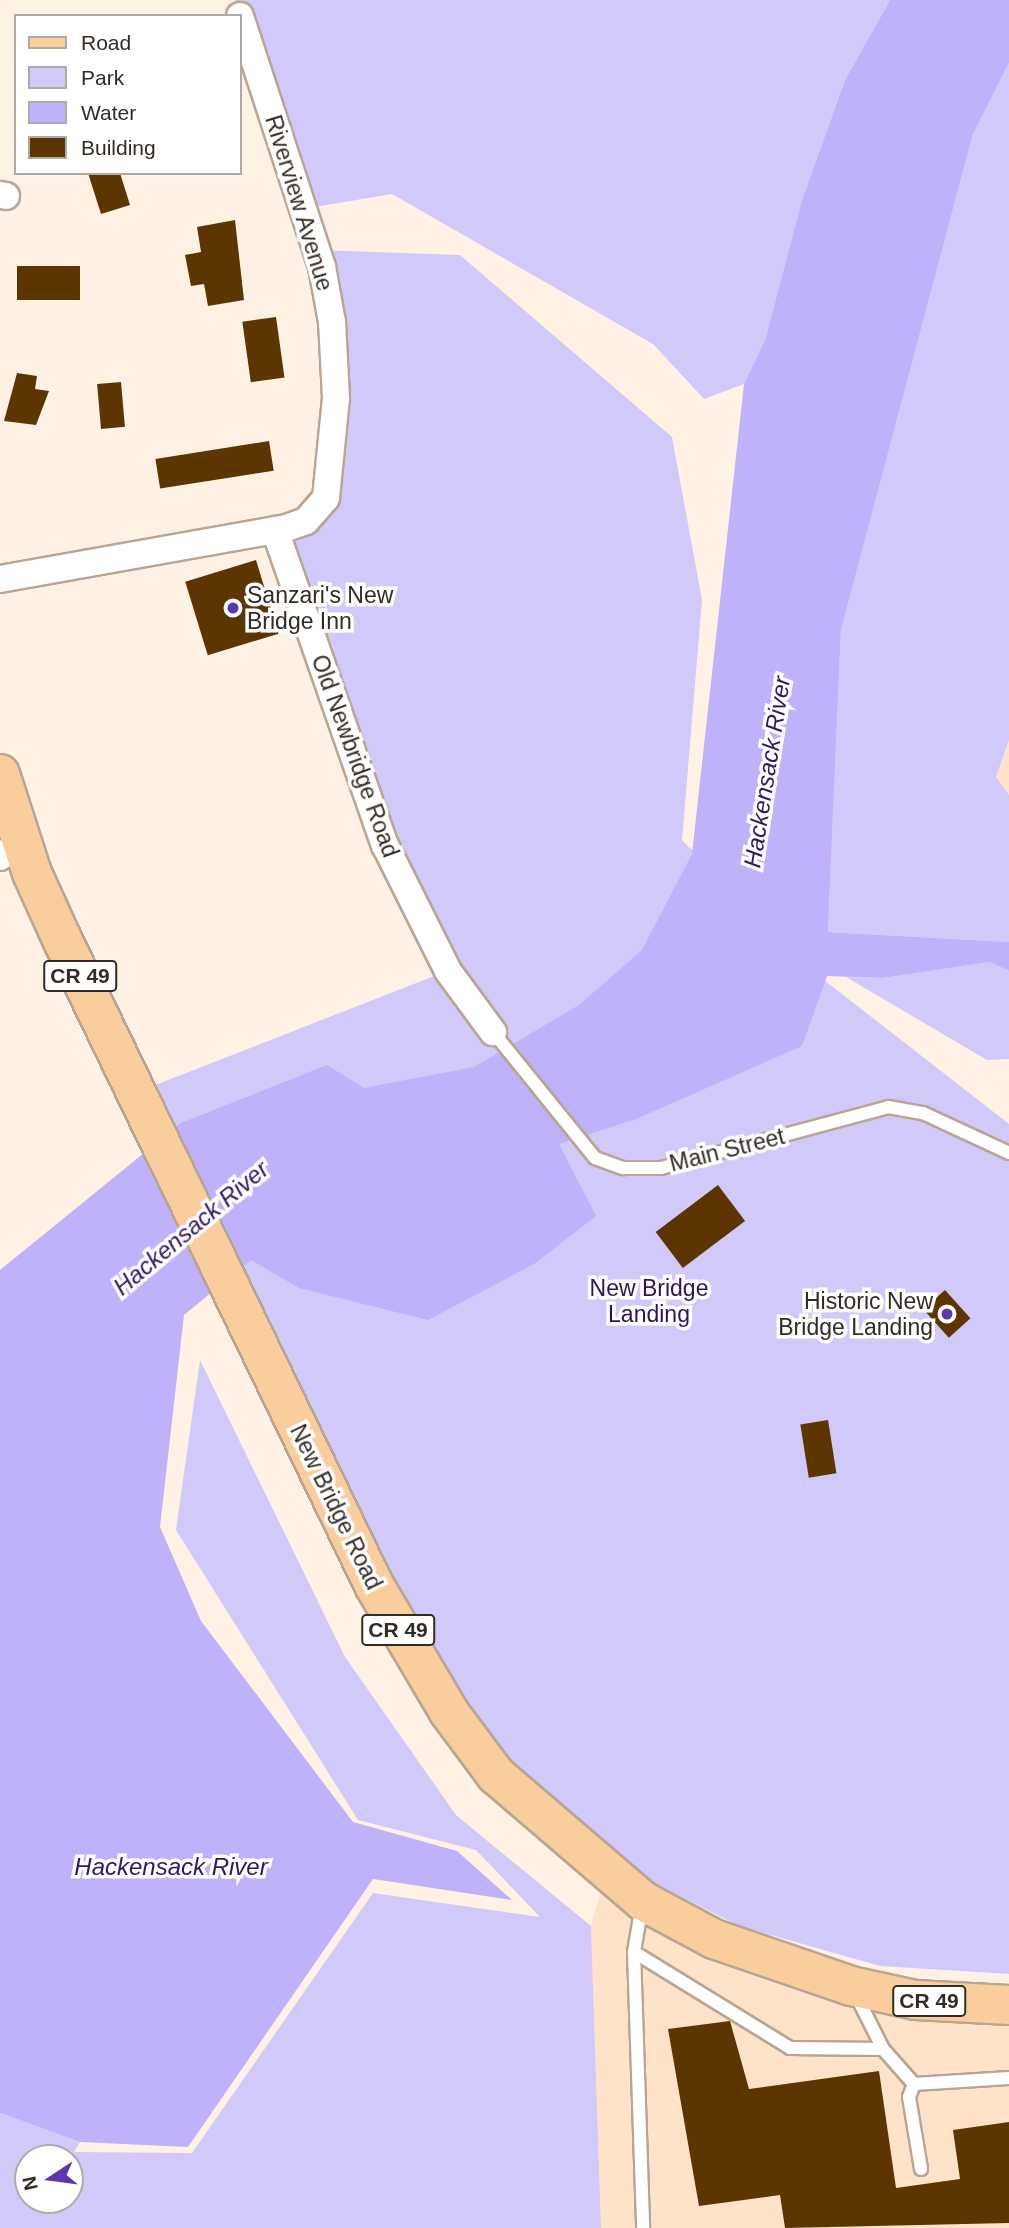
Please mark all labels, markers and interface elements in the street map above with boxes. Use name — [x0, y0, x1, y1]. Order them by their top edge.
legend — [14, 14, 242, 175]
text: Road — [81, 31, 131, 54]
text: Park — [81, 66, 124, 89]
text: Water — [81, 101, 136, 124]
street label: Riverview Avenue — [259, 111, 339, 295]
text: Building — [81, 136, 156, 159]
place label: Sanzari's New Bridge Inn — [247, 581, 393, 635]
marker: Sanzari's New Bridge Inn — [225, 600, 241, 616]
street label: Old Newbridge Road — [306, 651, 404, 861]
water label: Hackensack River — [738, 674, 796, 870]
road number: CR 49 — [42, 958, 119, 993]
street label: Main Street — [667, 1122, 787, 1178]
water label: Hackensack River — [108, 1155, 274, 1301]
park label: New Bridge Landing — [590, 1274, 708, 1328]
place label: Historic New Bridge Landing — [778, 1287, 933, 1341]
marker: Historic New Bridge Landing — [939, 1306, 955, 1322]
street label: New Bridge Road — [284, 1420, 388, 1594]
road number: CR 49 — [360, 1612, 436, 1648]
water label: Hackensack River — [74, 1853, 268, 1881]
road number: CR 49 — [890, 1983, 968, 2018]
north arrow — [14, 2144, 84, 2214]
text: N — [18, 2174, 42, 2192]

